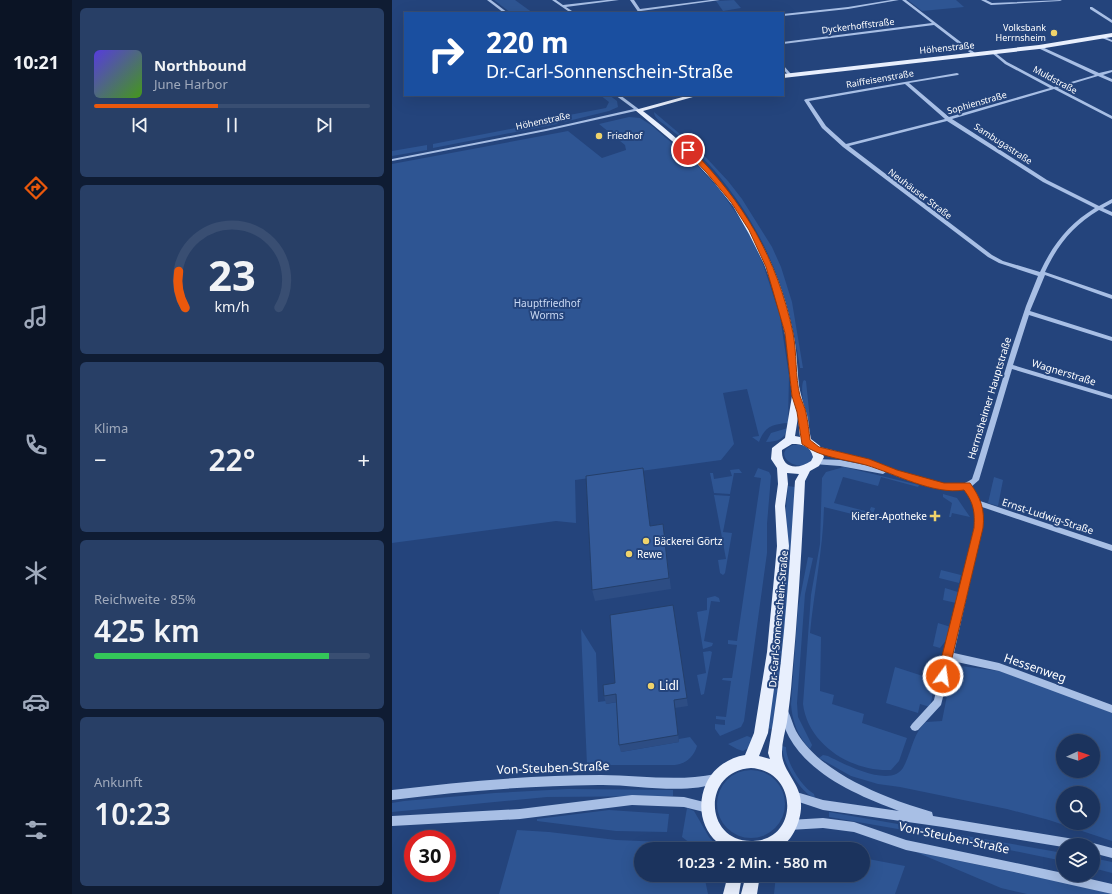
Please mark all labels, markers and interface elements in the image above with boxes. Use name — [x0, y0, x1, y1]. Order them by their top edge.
street label: Dyckerhoffstraße — [821, 15, 895, 36]
place label: Volksbank Herrnsheim — [996, 21, 1046, 44]
text: 220 m — [486, 23, 569, 61]
icon: right — [420, 28, 472, 80]
marker: Volksbank Herrnsheim — [1049, 28, 1059, 38]
street label: Höhenstraße — [919, 38, 975, 57]
text: 10:21 — [13, 50, 59, 74]
text: Northbound — [154, 55, 246, 75]
text: Dr.-Carl-Sonnenschein-Straße — [486, 59, 733, 83]
street label: Muldstraße — [1031, 62, 1080, 97]
street label: Raiffeisenstraße — [845, 66, 915, 91]
text: June Harbor — [154, 75, 228, 93]
street label: Sophienstraße — [946, 88, 1008, 117]
street label: Höhenstraße — [515, 108, 571, 133]
icon: previous — [129, 114, 151, 136]
icon: pause — [221, 114, 243, 136]
icon: next — [313, 114, 335, 136]
street label: Sambugastraße — [972, 120, 1035, 167]
place label: Friedhof — [607, 129, 643, 142]
marker: Friedhof — [594, 131, 604, 141]
pin — [671, 133, 705, 167]
icon: arrive — [677, 139, 699, 161]
street label: Neuhäuser Straße — [886, 165, 955, 222]
icon: directions — [22, 174, 50, 202]
text: 23 — [208, 247, 256, 303]
text: km/h — [214, 296, 250, 315]
park label: Hauptfriedhof Worms — [514, 296, 581, 322]
icon: music — [22, 303, 50, 331]
street label: Herrnsheimer Hauptstraße — [964, 335, 1014, 461]
street label: Wagnerstraße — [1030, 356, 1098, 389]
text: Klima — [94, 419, 128, 437]
icon: phone — [22, 431, 50, 459]
text: 22° — [208, 439, 256, 480]
text: − — [94, 444, 107, 474]
text: + — [357, 444, 370, 474]
street label: Ernst-Ludwig-Straße — [1000, 495, 1096, 538]
place label: Kiefer-Apotheke — [851, 509, 927, 523]
marker: Kiefer-Apotheke — [930, 511, 940, 521]
place label: Bäckerei Görtz — [654, 534, 723, 548]
marker: Bäckerei Görtz — [641, 536, 651, 546]
place label: Rewe — [637, 547, 663, 561]
marker: Rewe — [624, 549, 634, 559]
street label: Dr.-Carl-Sonnenschein-Straße — [765, 550, 791, 688]
icon: climate — [22, 559, 50, 587]
text: Reichweite · 85% — [94, 590, 196, 608]
text: 425 km — [94, 610, 200, 651]
street label: Hessenweg — [1002, 649, 1069, 686]
position arrow — [922, 655, 964, 697]
place label: Lidl — [659, 677, 679, 694]
marker: Lidl — [646, 681, 656, 691]
icon: car — [22, 688, 50, 716]
north arrow — [1056, 734, 1100, 778]
map controls — [1056, 734, 1100, 882]
street label: Von-Steuben-Straße — [496, 757, 610, 778]
text: Ankunft — [94, 773, 143, 791]
button: search — [1056, 786, 1100, 830]
text: 10:23 — [94, 793, 171, 834]
icon: filters — [22, 816, 50, 844]
street label: Von-Steuben-Straße — [897, 817, 1011, 858]
speed limit sign: 30 — [404, 830, 456, 882]
button: layers — [1056, 838, 1100, 882]
text: 10:23 · 2 Min. · 580 m — [677, 852, 827, 872]

